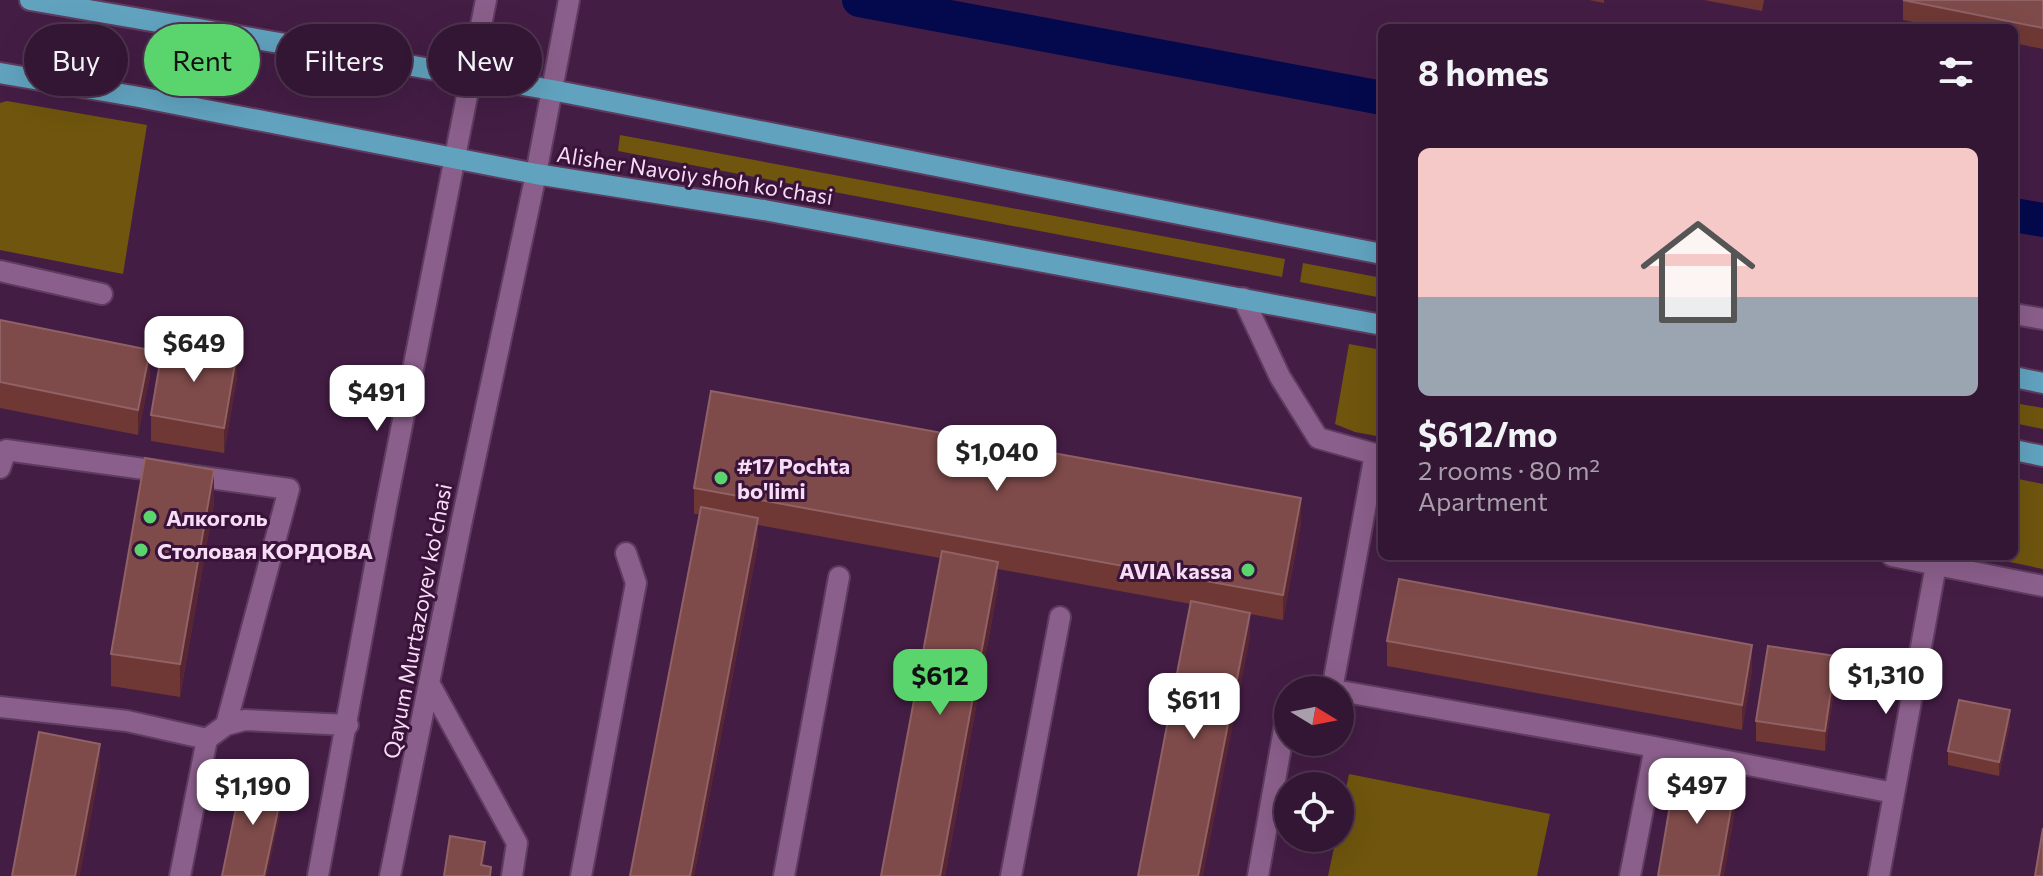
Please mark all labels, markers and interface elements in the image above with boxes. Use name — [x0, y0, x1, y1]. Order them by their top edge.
chip: Buy — [24, 24, 128, 96]
chip: Rent — [144, 24, 260, 96]
chip: Filters — [276, 24, 412, 96]
chip: New — [428, 24, 542, 96]
icon: filters — [1934, 50, 1978, 94]
text: 8 homes — [1418, 51, 1549, 93]
street label: Alisher Navoiy shoh ko'chasi — [555, 140, 835, 210]
icon: home — [1626, 200, 1770, 344]
pin: $649 — [147, 316, 241, 384]
text: $649 — [163, 326, 225, 357]
pin: $491 — [330, 365, 424, 433]
text: $491 — [348, 375, 406, 406]
text: $612/mo — [1418, 412, 1558, 454]
pin: $1,040 — [932, 425, 1062, 493]
text: $1,040 — [955, 435, 1039, 466]
place label: #17 Pochta bo'limi — [737, 452, 850, 504]
text: 2 rooms · 80 m² — [1418, 454, 1600, 485]
marker: #17 Pochta bo'limi — [712, 469, 730, 487]
street label: Qayum Murtazoyev ko'chasi — [377, 481, 457, 761]
text: Apartment — [1418, 485, 1548, 516]
place label: Алкоголь — [166, 504, 268, 531]
marker: Алкоголь — [141, 508, 159, 526]
place label: Столовая КОРДОВА — [157, 537, 373, 564]
marker: Столовая КОРДОВА — [132, 541, 150, 559]
place label: AVIA kassa — [1119, 557, 1232, 584]
marker: AVIA kassa — [1239, 561, 1257, 579]
pin: $1,310 — [1821, 648, 1951, 716]
pin: $612 — [893, 649, 987, 717]
text: $1,310 — [1847, 658, 1925, 689]
text: $612 — [911, 659, 969, 690]
pin: $611 — [1147, 673, 1241, 741]
north arrow — [1274, 676, 1354, 756]
map controls — [1274, 676, 1354, 852]
text: $611 — [1167, 683, 1221, 714]
pin: $497 — [1650, 758, 1744, 826]
pin: $1,190 — [188, 759, 318, 827]
text: $497 — [1667, 768, 1727, 799]
text: $1,190 — [215, 769, 291, 800]
button: locate — [1274, 772, 1354, 852]

